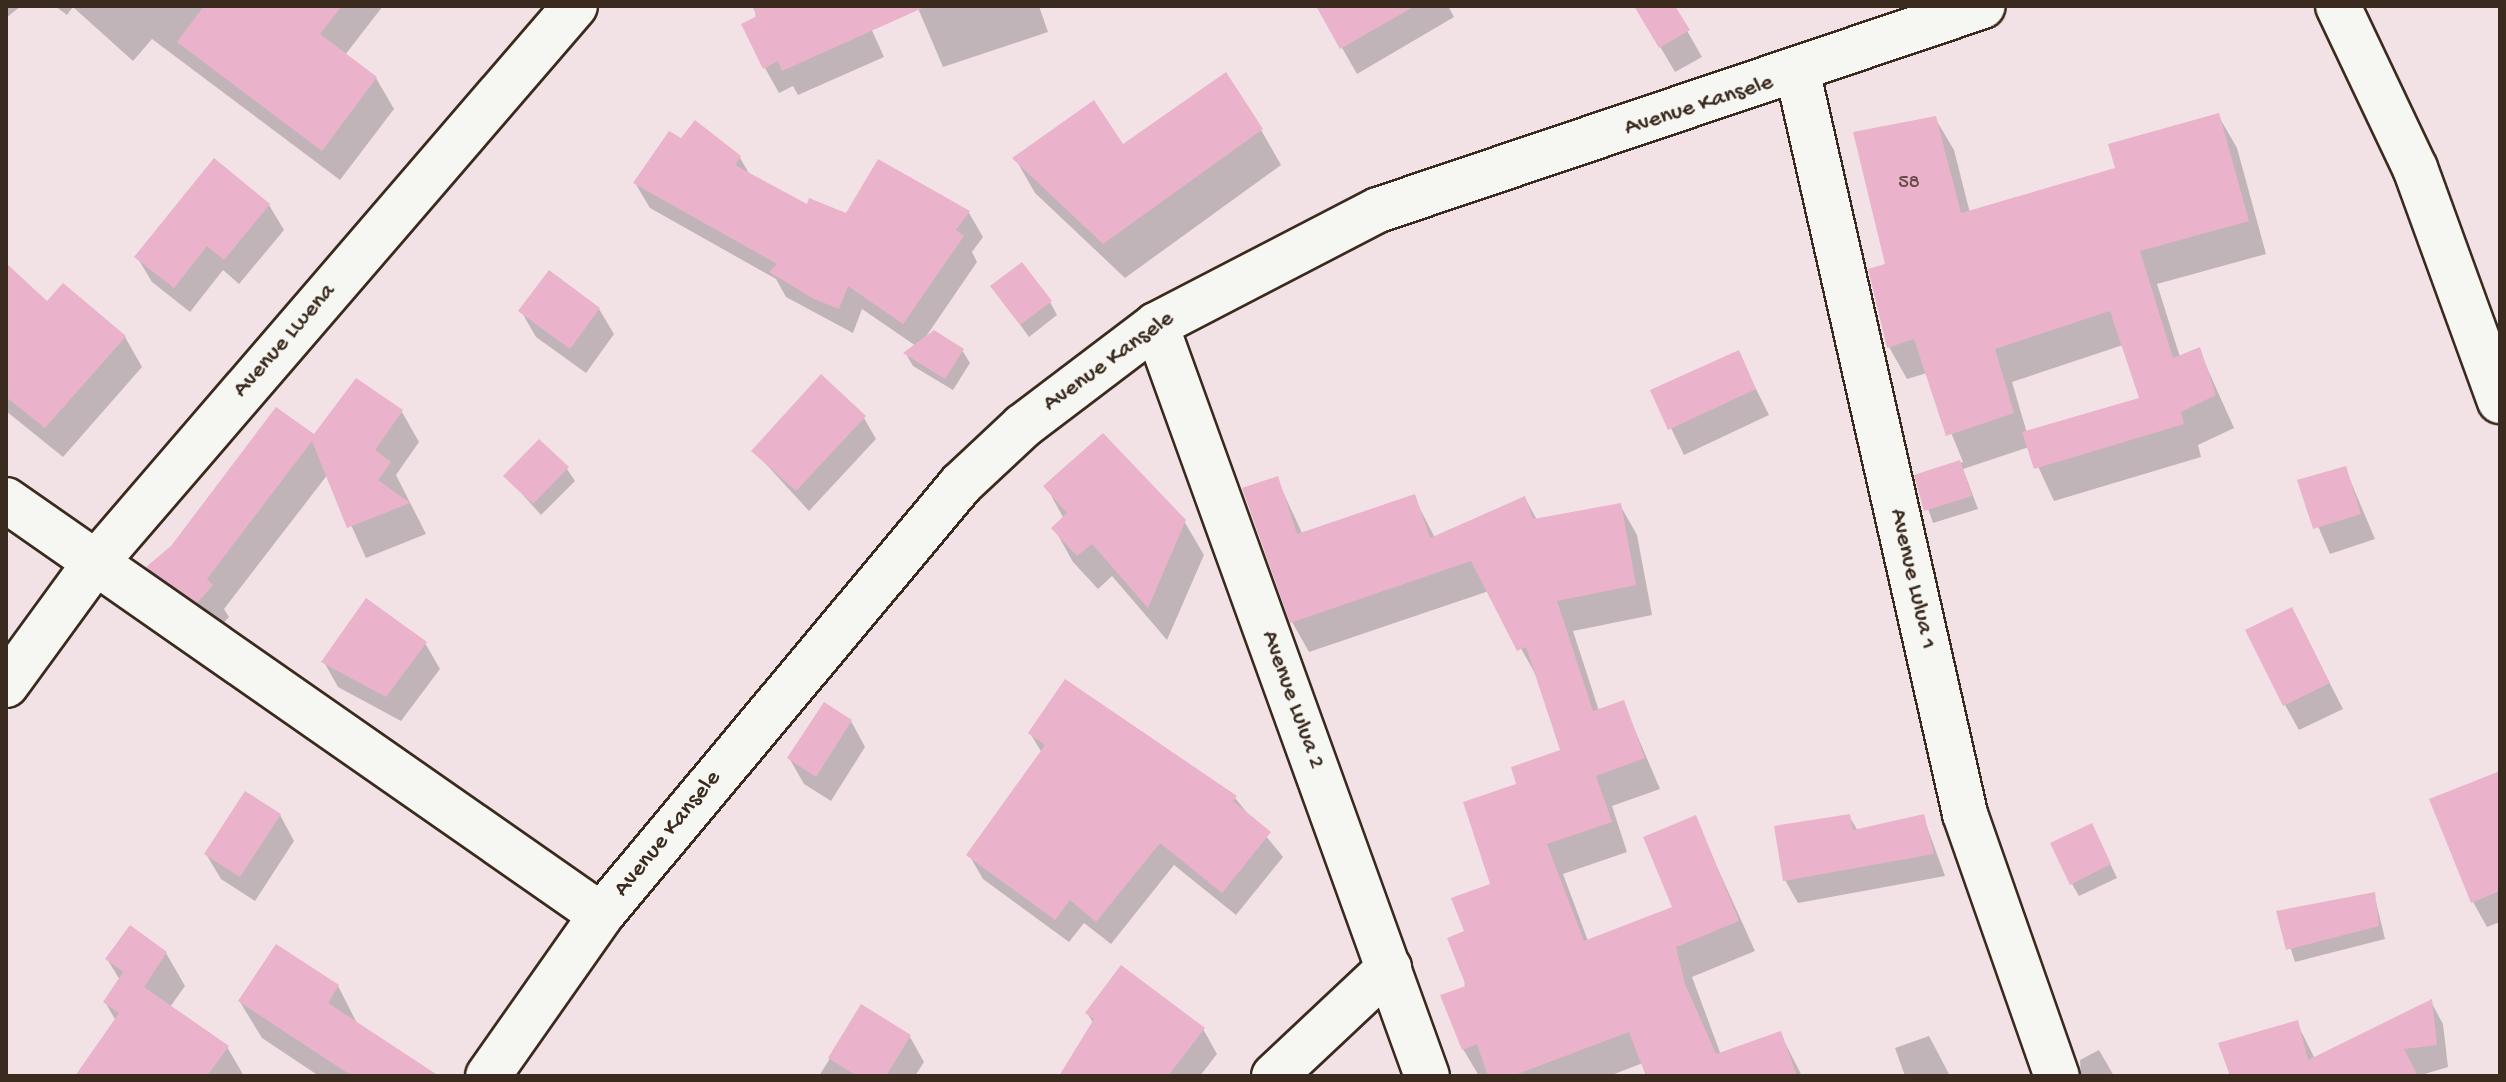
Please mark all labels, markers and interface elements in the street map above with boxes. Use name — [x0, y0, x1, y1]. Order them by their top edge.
street label: Avenue Kansele — [1621, 68, 1777, 144]
house number: 58 — [1898, 171, 1920, 195]
street label: Avenue Lwena — [227, 278, 343, 404]
street label: Avenue Kansele — [1038, 305, 1180, 419]
street label: Avenue Lulua 1 — [1882, 506, 1942, 652]
street label: Avenue Lulua 2 — [1254, 627, 1330, 773]
street label: Avenue Kansele — [608, 765, 728, 903]

